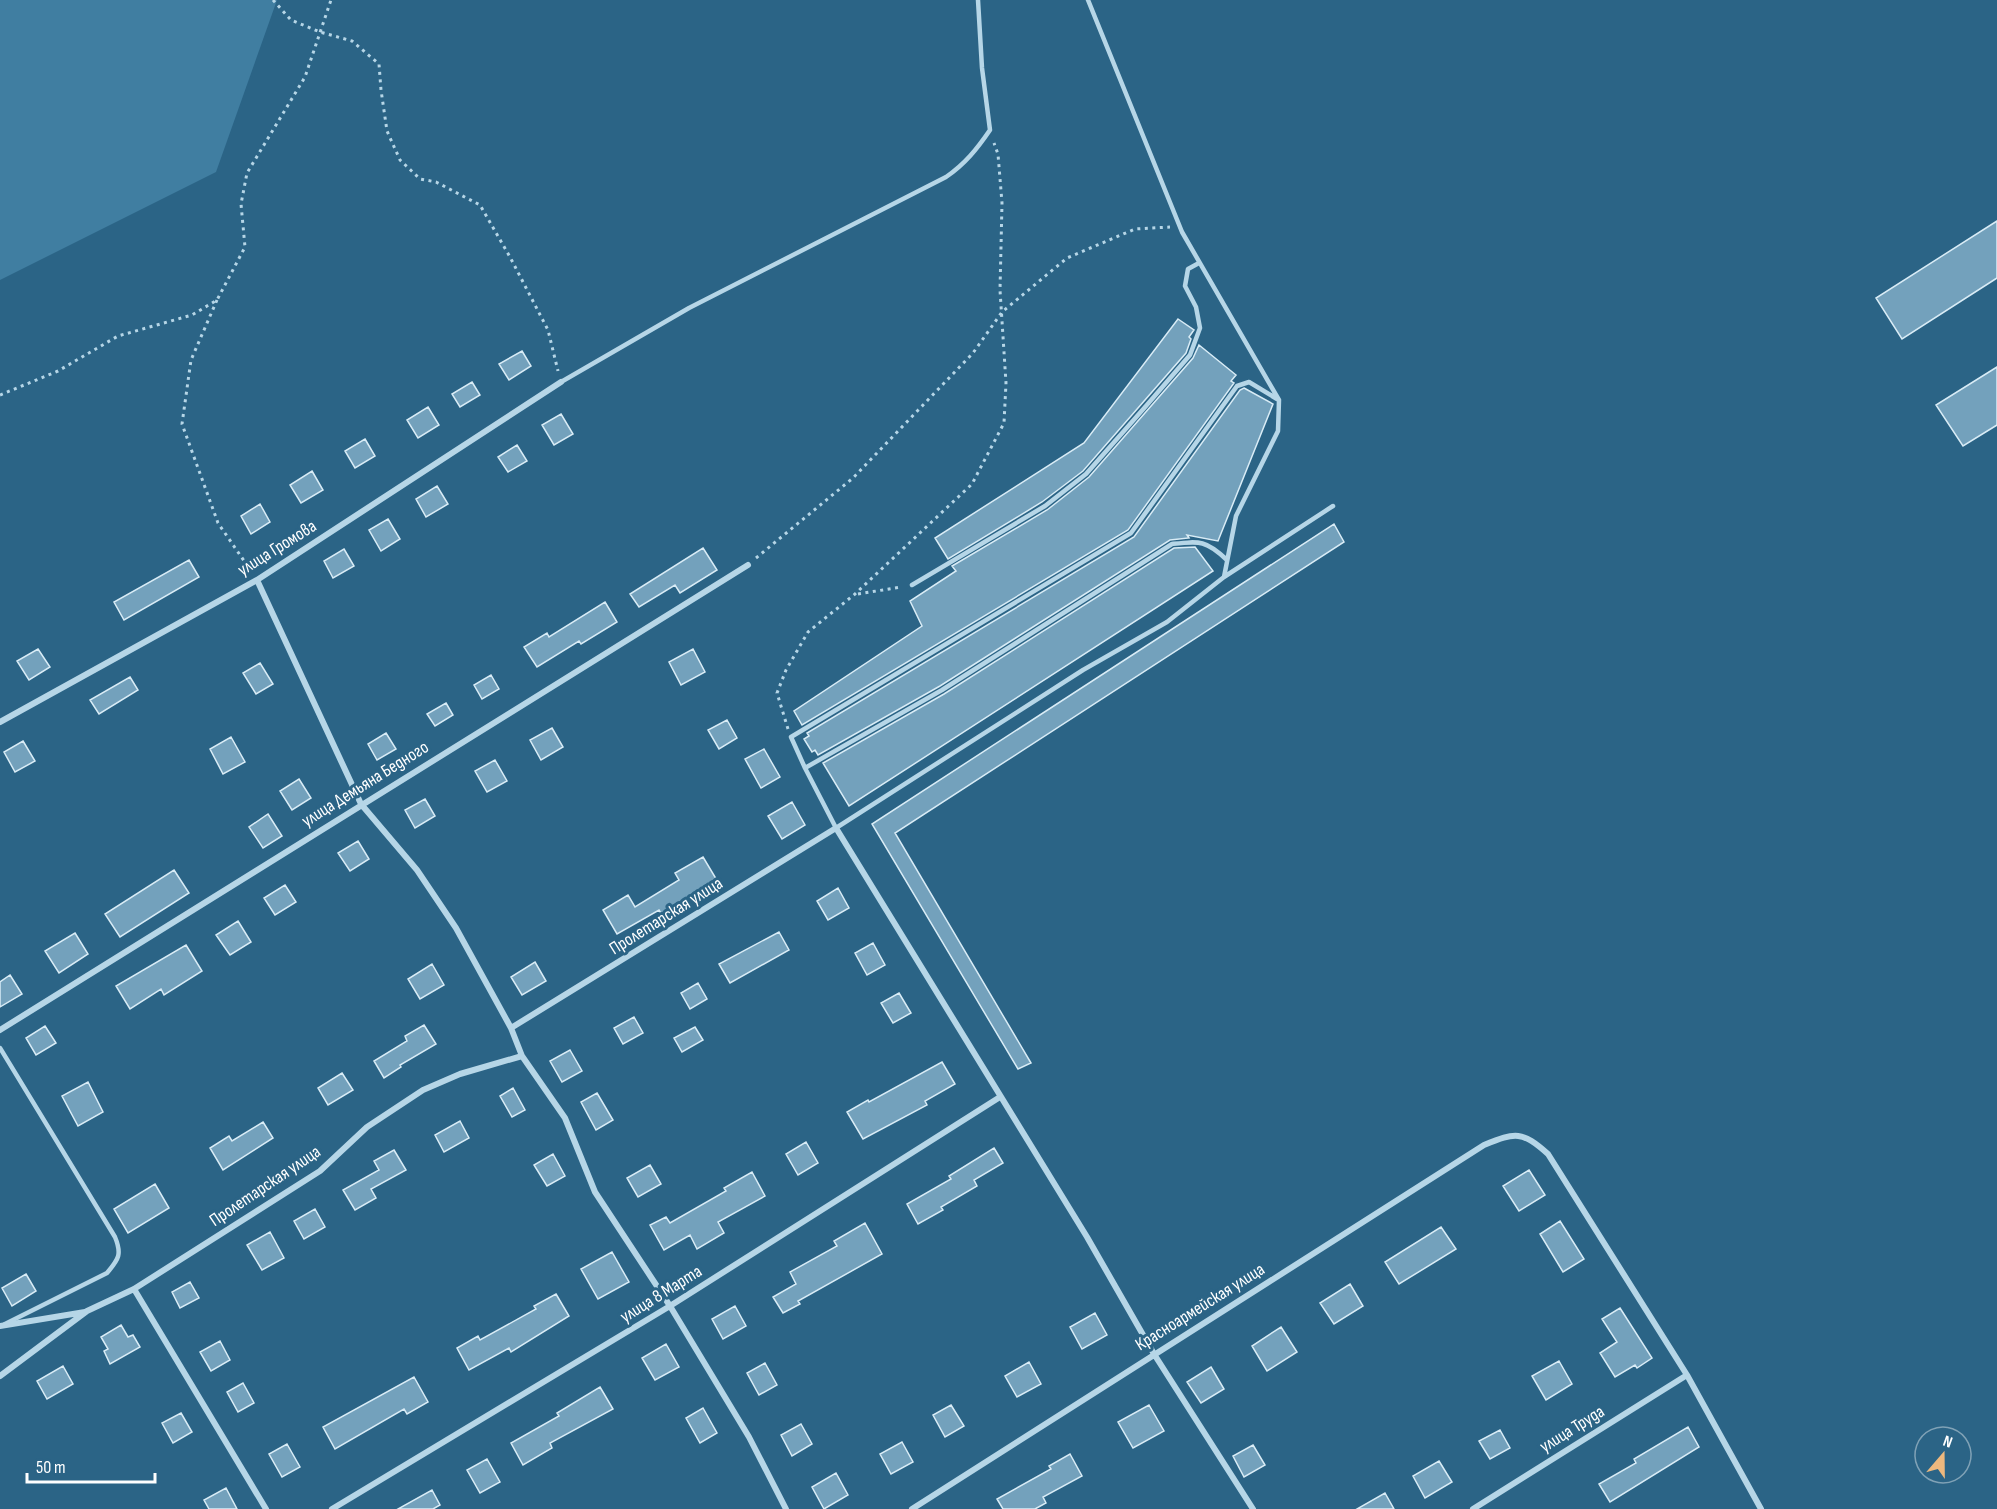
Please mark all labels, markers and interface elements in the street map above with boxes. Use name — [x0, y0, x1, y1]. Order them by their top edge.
street label: улица Громова — [234, 516, 320, 580]
street label: улица Демьяна Бедного — [298, 736, 432, 832]
street label: Пролетарская улица — [606, 873, 727, 959]
street label: Пролетарская улица — [205, 1141, 325, 1231]
street label: Красноармейская улица — [1132, 1259, 1268, 1355]
street label: улица 8 Марта — [616, 1261, 706, 1327]
street label: улица Труда — [1536, 1401, 1608, 1457]
north arrow — [1913, 1425, 1973, 1485]
text: N — [1940, 1432, 1955, 1453]
scale bar — [27, 1446, 154, 1484]
text: 50 m — [36, 1457, 66, 1478]

